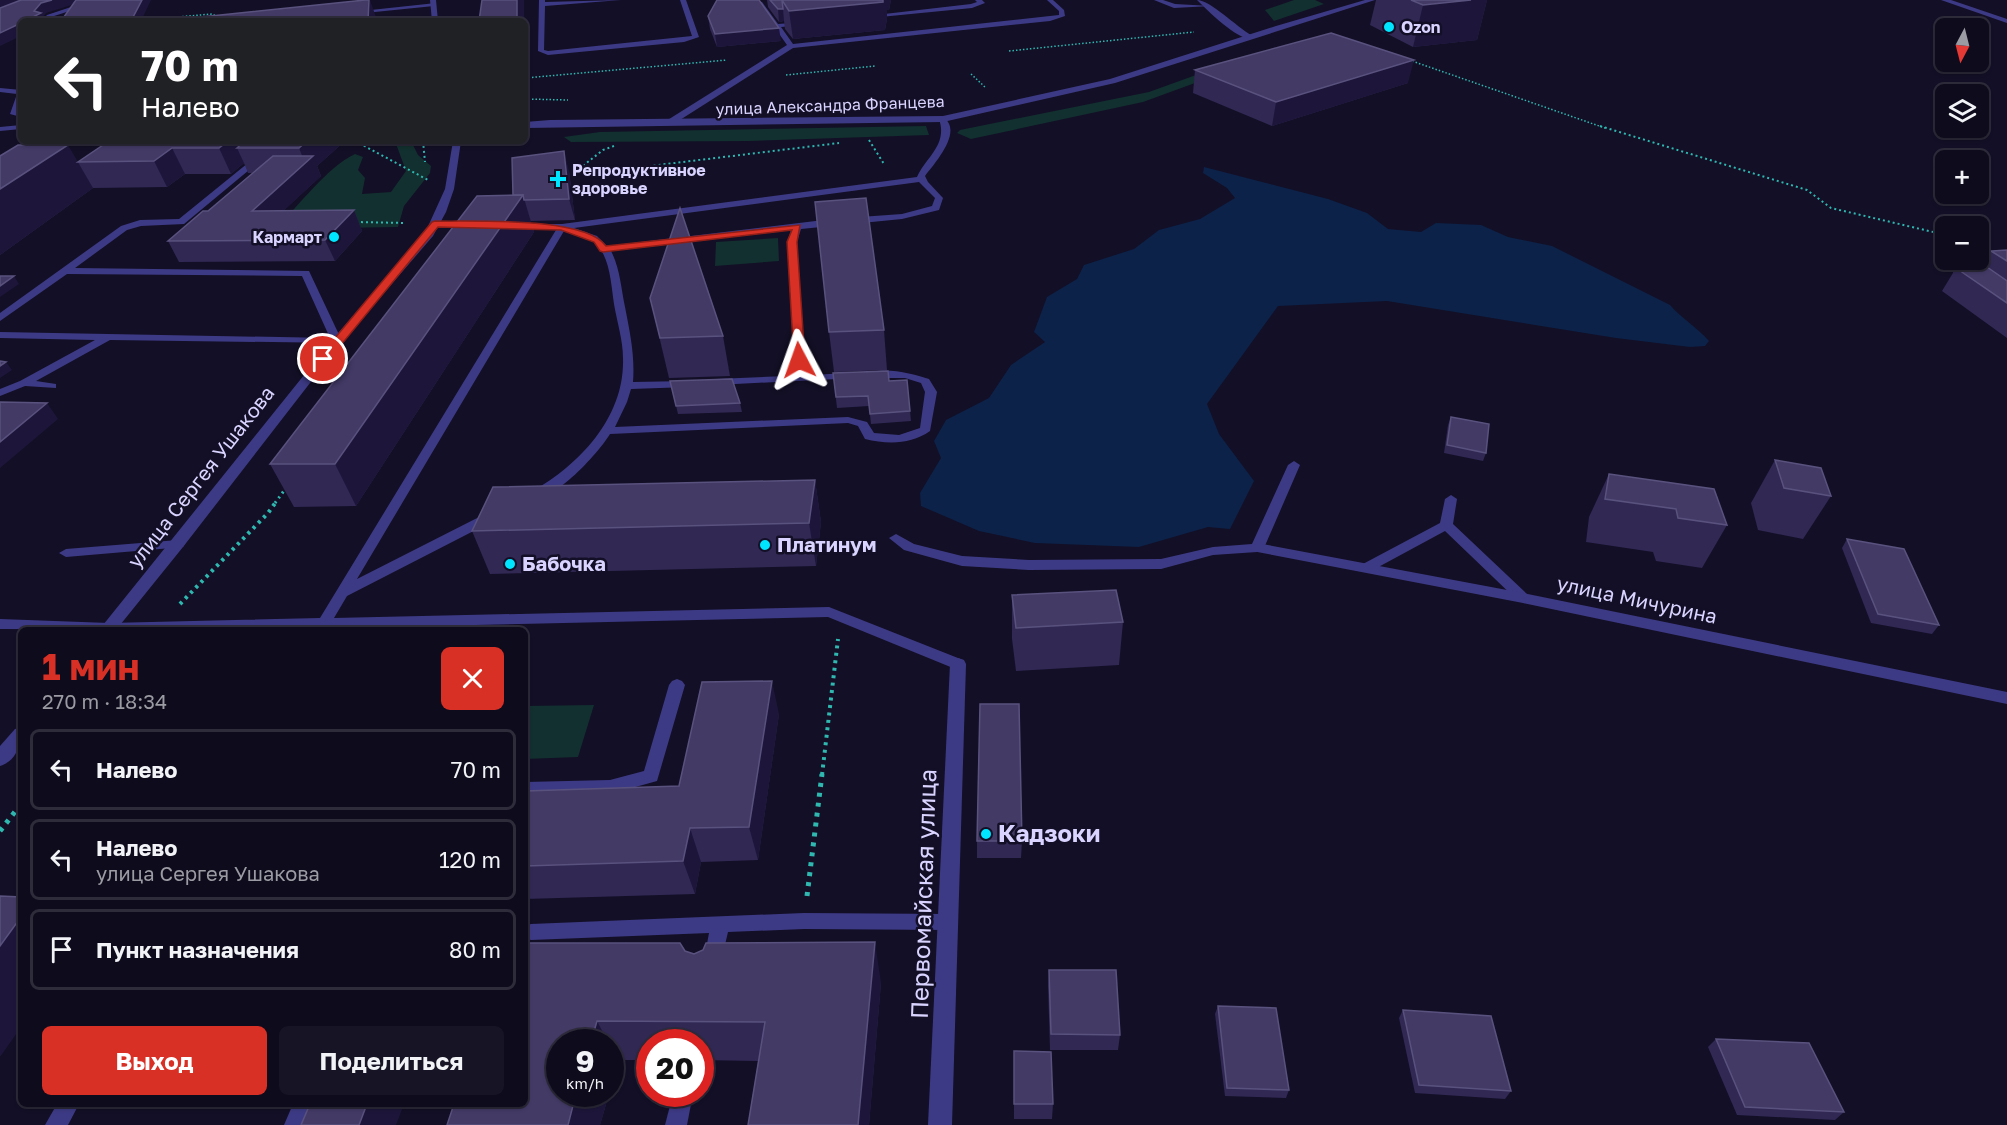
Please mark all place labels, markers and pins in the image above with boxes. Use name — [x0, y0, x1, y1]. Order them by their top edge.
place label: Ozon — [1401, 17, 1441, 37]
marker: Ozon — [1382, 20, 1396, 34]
place label: Репродуктивное здоровье — [572, 160, 706, 198]
marker: Репродуктивное здоровье — [549, 170, 567, 188]
place label: Кармарт — [252, 227, 322, 247]
marker: Кармарт — [327, 230, 341, 244]
pin — [297, 333, 348, 384]
place label: Платинум — [777, 532, 877, 556]
marker: Платинум — [758, 538, 772, 552]
place label: Бабочка — [522, 551, 606, 575]
marker: Бабочка — [503, 557, 517, 571]
place label: Кадзоки — [998, 818, 1101, 847]
marker: Кадзоки — [979, 827, 993, 841]

